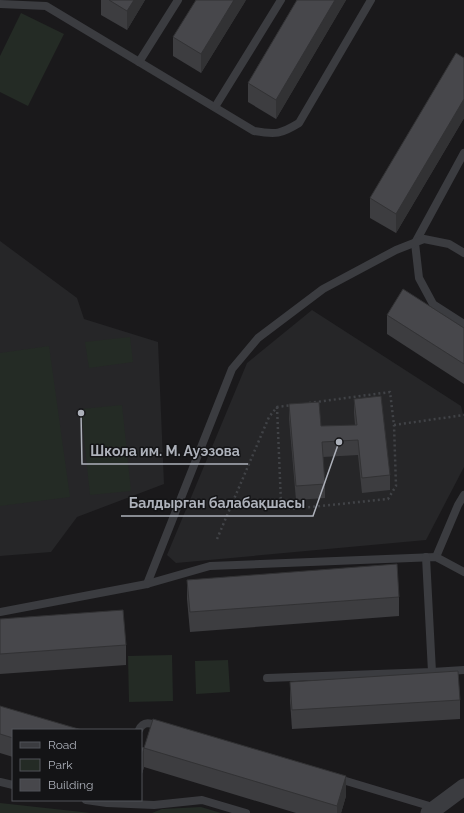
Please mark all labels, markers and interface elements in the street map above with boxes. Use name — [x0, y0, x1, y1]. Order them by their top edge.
callout: Школа им. М. Ауэзова — [82, 438, 248, 464]
text: Школа им. М. Ауэзова — [90, 443, 240, 459]
callout: Балдырган балабақшасы — [121, 490, 313, 516]
text: Балдырган балабақшасы — [129, 495, 305, 511]
legend — [12, 729, 142, 801]
text: Road — [48, 738, 77, 752]
text: Park — [48, 758, 73, 772]
text: Building — [48, 778, 94, 792]

